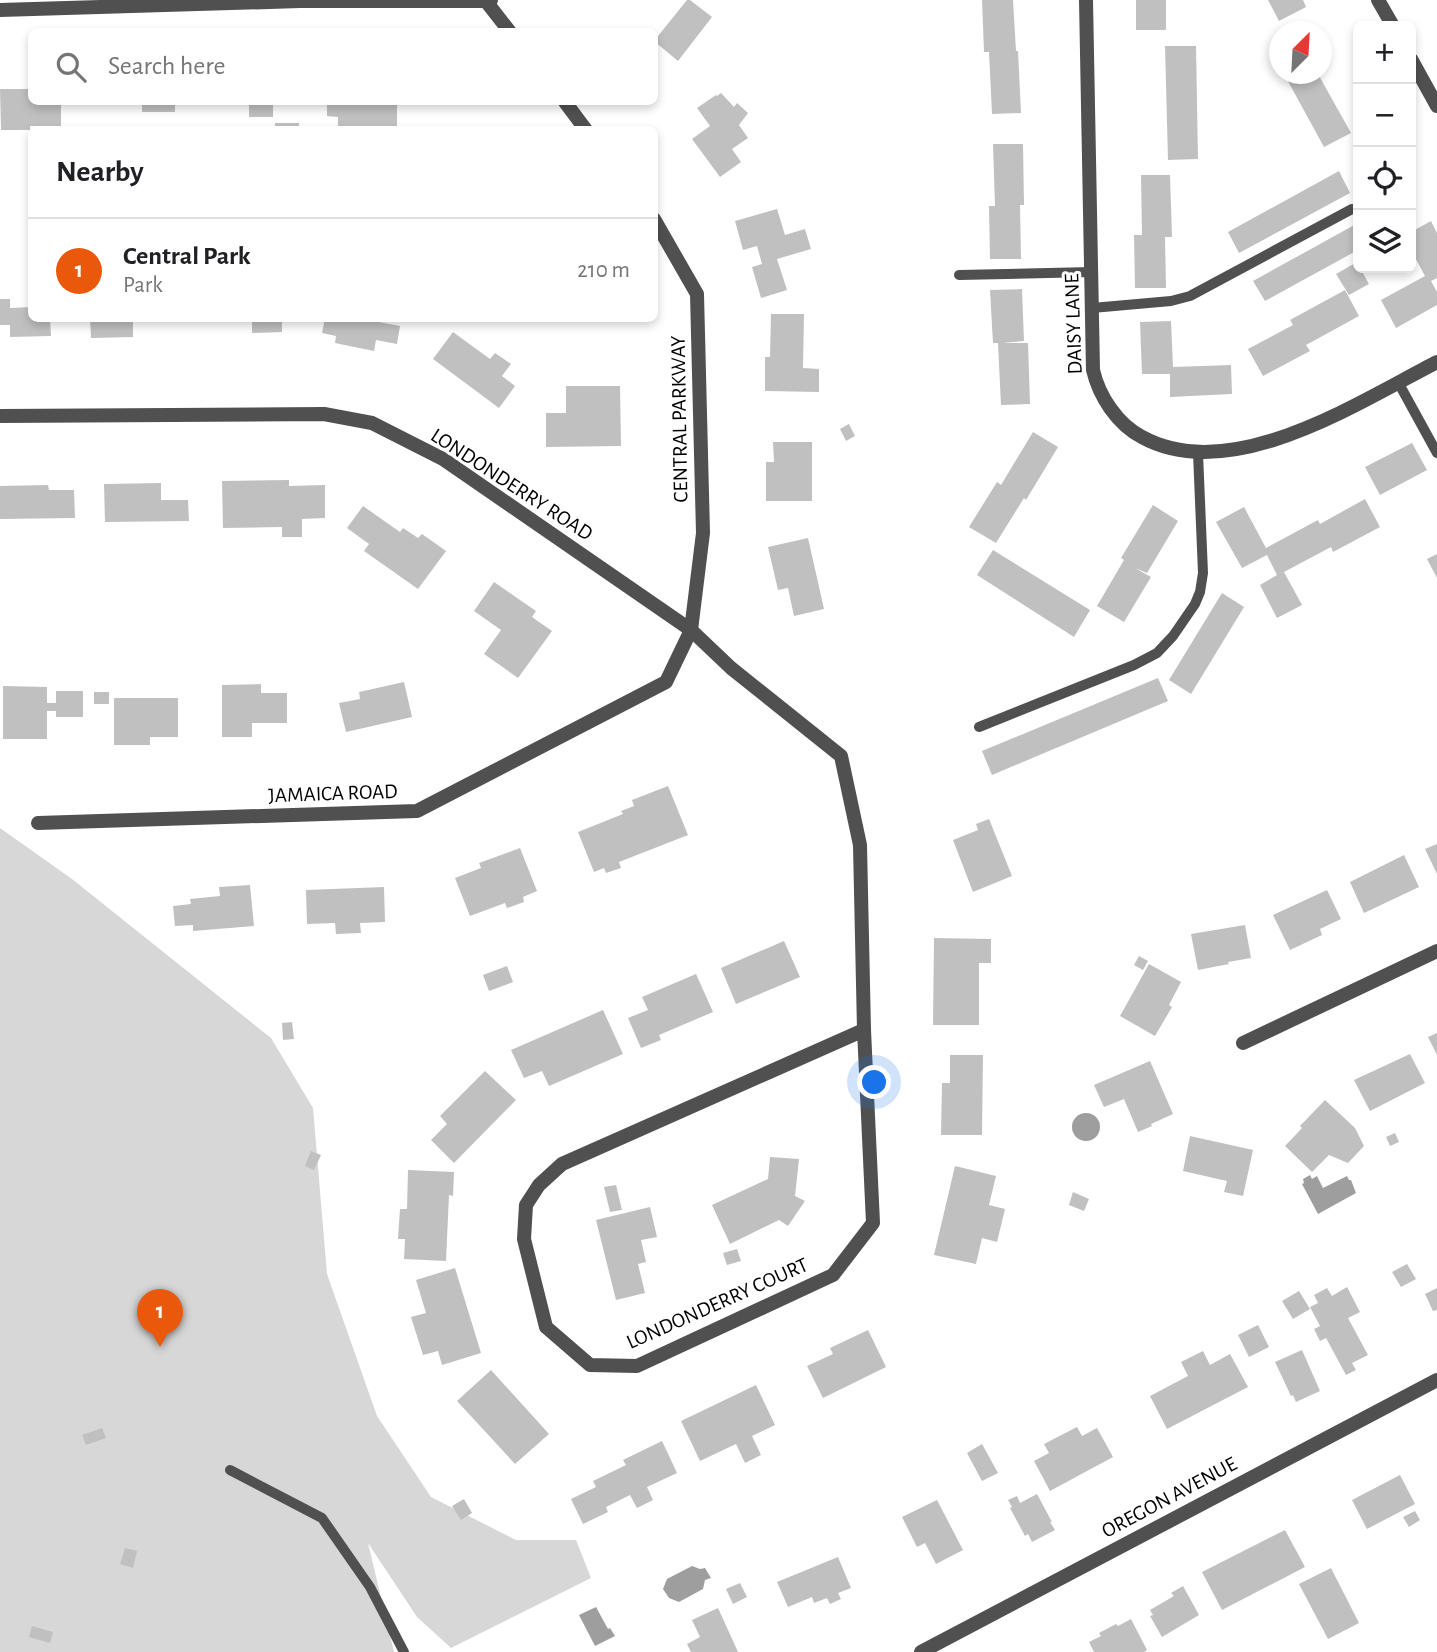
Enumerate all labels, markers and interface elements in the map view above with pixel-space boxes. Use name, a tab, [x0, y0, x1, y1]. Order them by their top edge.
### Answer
north arrow	[1269, 21, 1332, 84]
map controls	[1353, 21, 1416, 273]
button: +	[1353, 21, 1416, 84]
search box	[28, 28, 658, 105]
icon: search	[52, 48, 90, 86]
text: Search here	[108, 53, 226, 79]
button: −	[1353, 84, 1416, 147]
button: locate	[1353, 147, 1416, 210]
text: Nearby	[56, 157, 144, 187]
button: layers	[1353, 210, 1416, 273]
text: Central Park	[123, 243, 251, 269]
text: 1	[75, 259, 83, 282]
text: 210 m	[577, 259, 630, 282]
street label: DAISY LANE	[1061, 273, 1086, 375]
text: Park	[123, 274, 163, 297]
street label: CENTRAL PARKWAY	[668, 335, 691, 503]
street label: LONDONDERRY ROAD	[427, 424, 596, 544]
street label: JAMAICA ROAD	[268, 781, 398, 806]
your location	[857, 1065, 891, 1099]
street label: LONDONDERRY COURT	[623, 1254, 811, 1353]
pin: 1	[137, 1289, 183, 1347]
street label: OREGON AVENUE	[1098, 1453, 1240, 1542]

